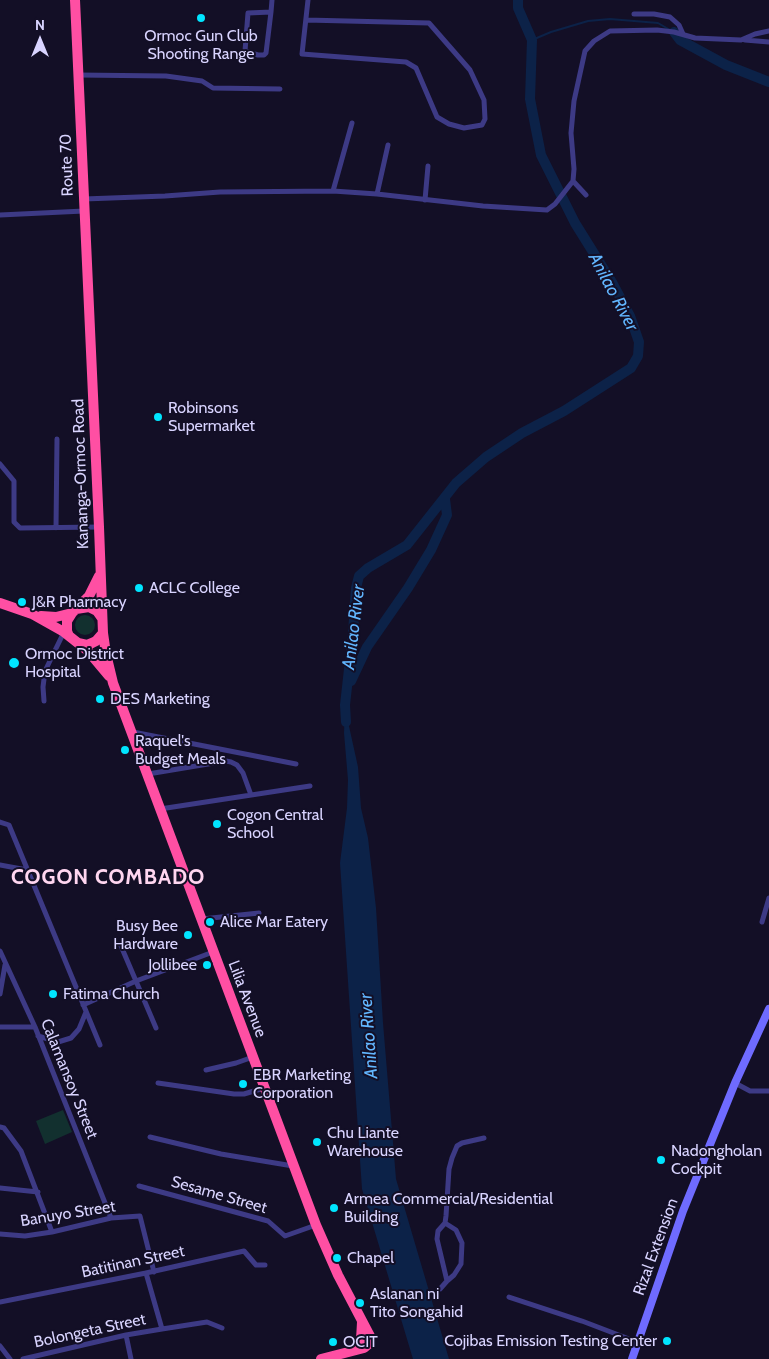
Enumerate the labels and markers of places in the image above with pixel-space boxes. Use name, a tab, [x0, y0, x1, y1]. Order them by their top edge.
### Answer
marker: Ormoc Gun Club Shooting Range	[195, 12, 207, 24]
place label: Ormoc Gun Club Shooting Range	[144, 26, 258, 64]
place label: Robinsons Supermarket	[168, 398, 255, 436]
marker: Robinsons Supermarket	[152, 411, 164, 423]
place label: ACLC College	[149, 578, 240, 598]
marker: ACLC College	[133, 582, 145, 594]
place label: J&R Pharmacy	[32, 592, 127, 612]
marker: J&R Pharmacy	[16, 596, 28, 608]
place label: Ormoc District Hospital	[25, 644, 124, 682]
marker: Ormoc District Hospital	[7, 656, 21, 670]
place label: DES Marketing	[110, 689, 210, 709]
marker: DES Marketing	[94, 693, 106, 705]
place label: Raquel's Budget Meals	[135, 731, 226, 769]
marker: Raquel's Budget Meals	[119, 744, 131, 756]
place label: Cogon Central School	[227, 805, 323, 843]
marker: Cogon Central School	[211, 818, 223, 830]
place label: Alice Mar Eatery	[220, 912, 328, 932]
place label: Busy Bee Hardware	[113, 916, 178, 954]
marker: Alice Mar Eatery	[204, 916, 216, 928]
marker: Busy Bee Hardware	[182, 929, 194, 941]
place label: Jollibee	[148, 955, 197, 975]
marker: Jollibee	[201, 959, 213, 971]
place label: Fatima Church	[63, 984, 160, 1004]
marker: Fatima Church	[47, 988, 59, 1000]
place label: EBR Marketing Corporation	[253, 1065, 351, 1103]
marker: EBR Marketing Corporation	[237, 1078, 249, 1090]
place label: Chu Liante Warehouse	[327, 1123, 403, 1161]
marker: Chu Liante Warehouse	[311, 1136, 323, 1148]
place label: Nadongholan Cockpit	[671, 1141, 762, 1179]
marker: Nadongholan Cockpit	[655, 1154, 667, 1166]
place label: Armea Commercial/Residential Building	[344, 1189, 553, 1227]
marker: Armea Commercial/Residential Building	[328, 1202, 340, 1214]
place label: Chapel	[347, 1248, 394, 1268]
marker: Chapel	[331, 1252, 343, 1264]
place label: Aslanan ni Tito Songahid	[370, 1284, 463, 1322]
marker: Aslanan ni Tito Songahid	[354, 1297, 366, 1309]
place label: Cojibas Emission Testing Center	[444, 1331, 657, 1351]
place label: OCIT	[343, 1332, 378, 1352]
marker: Cojibas Emission Testing Center	[661, 1335, 673, 1347]
marker: OCIT	[327, 1336, 339, 1348]

